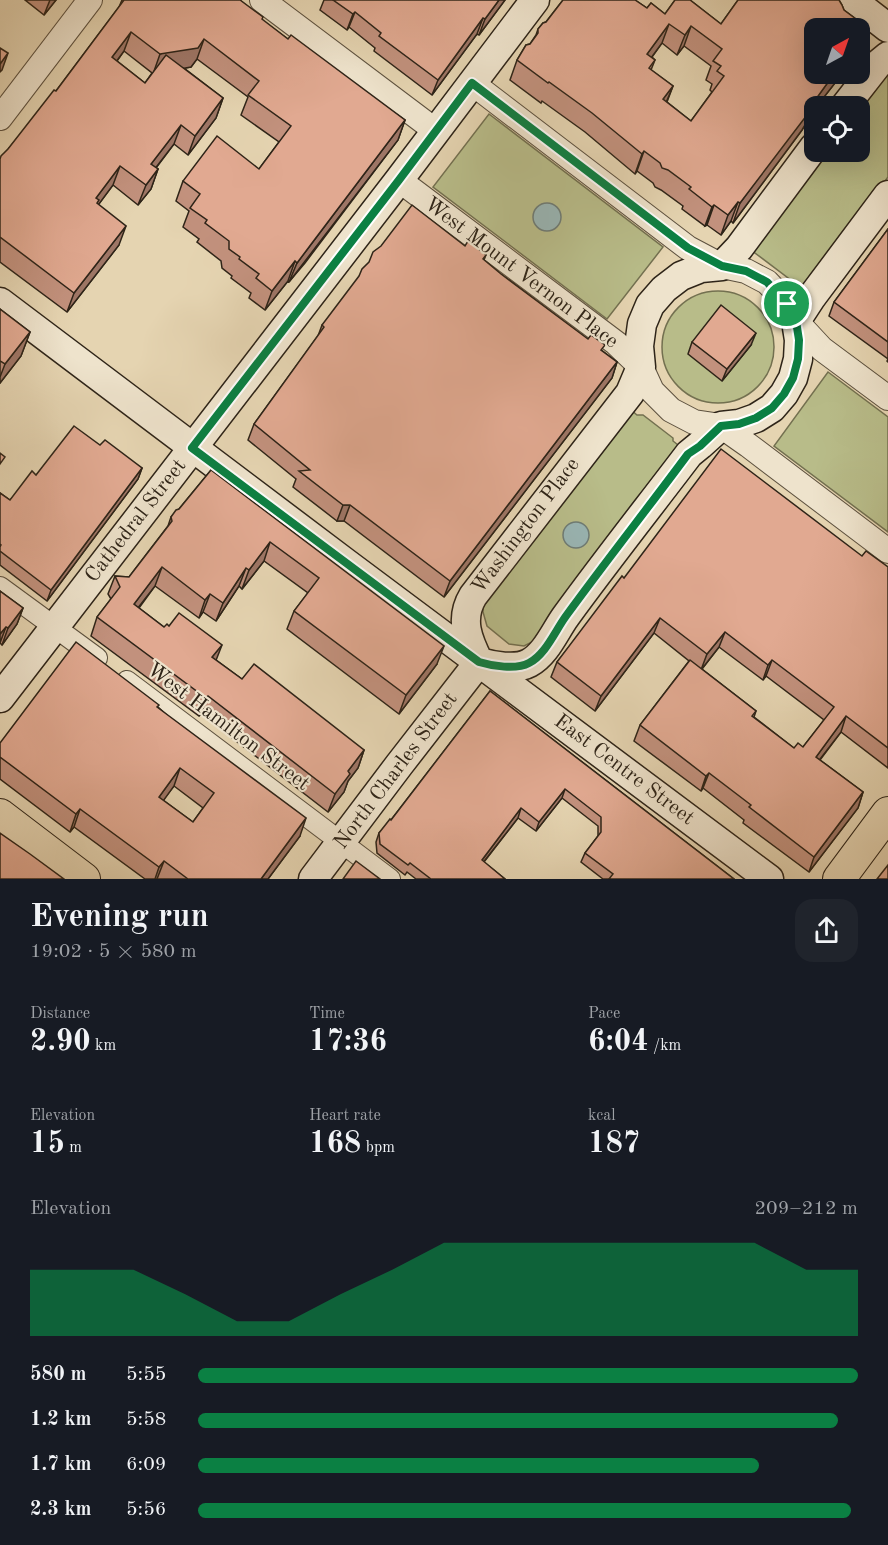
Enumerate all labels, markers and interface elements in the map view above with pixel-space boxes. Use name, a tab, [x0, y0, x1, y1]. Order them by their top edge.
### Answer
north arrow	[804, 18, 870, 84]
map controls	[804, 18, 870, 162]
button: locate	[804, 96, 870, 162]
street label: West Mount Vernon Place	[420, 193, 622, 353]
pin	[761, 278, 812, 329]
icon: arrive	[770, 287, 803, 320]
street label: Washington Place	[468, 454, 584, 598]
street label: Cathedral Street	[82, 455, 190, 587]
street label: West Hamilton Street	[143, 659, 313, 795]
street label: North Charles Street	[330, 689, 462, 853]
street label: East Centre Street	[550, 711, 698, 829]
button: share	[795, 899, 858, 962]
text: Evening run	[30, 901, 209, 934]
text: 19:02 · 5 × 580 m	[30, 942, 197, 962]
text: Distance	[30, 1006, 90, 1022]
text: Time	[309, 1006, 345, 1022]
text: Pace	[588, 1006, 620, 1022]
text: 2.90	[30, 1027, 91, 1057]
text: 17:36	[309, 1027, 387, 1057]
text: 6:04	[588, 1027, 649, 1057]
text: km	[91, 1038, 116, 1054]
text: /km	[649, 1038, 681, 1054]
text: Elevation	[30, 1108, 95, 1124]
text: Heart rate	[309, 1108, 381, 1124]
text: kcal	[588, 1108, 616, 1124]
text: 15	[30, 1129, 65, 1159]
text: 168	[309, 1129, 361, 1159]
text: 187	[588, 1129, 640, 1159]
text: m	[65, 1140, 82, 1156]
text: bpm	[361, 1140, 395, 1156]
text: Elevation	[30, 1199, 111, 1219]
text: 209–212 m	[755, 1199, 858, 1219]
text: 580 m	[30, 1365, 86, 1385]
text: 5:55	[126, 1365, 166, 1385]
text: 1.2 km	[30, 1410, 92, 1430]
text: 5:58	[126, 1410, 166, 1430]
text: 1.7 km	[30, 1455, 92, 1475]
text: 6:09	[126, 1455, 166, 1475]
text: 2.3 km	[30, 1500, 92, 1520]
text: 5:56	[126, 1500, 166, 1520]

